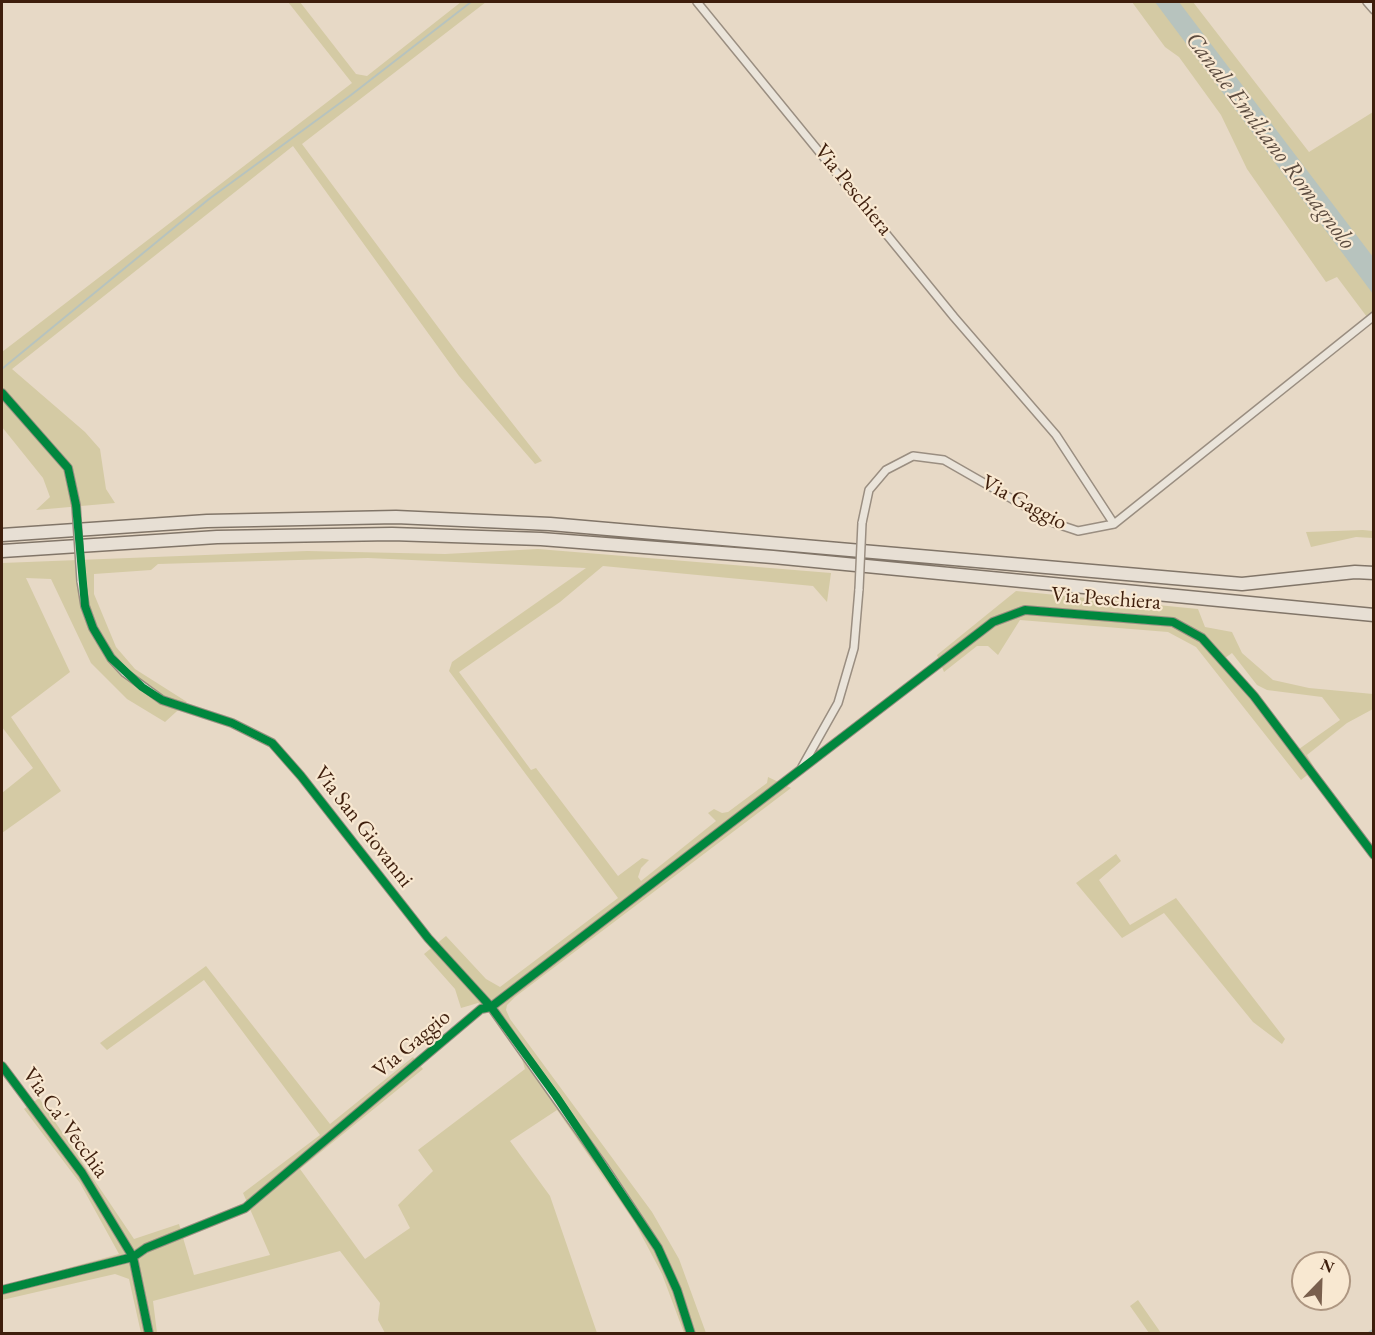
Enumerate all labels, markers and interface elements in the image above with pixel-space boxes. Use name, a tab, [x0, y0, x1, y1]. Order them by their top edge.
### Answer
water label: Canale Emiliano Romagnolo	[1179, 27, 1361, 255]
street label: Via Peschiera	[808, 139, 898, 241]
street label: Via Gaggio	[977, 469, 1071, 537]
street label: Via Peschiera	[1050, 582, 1162, 616]
street label: Via San Giovanni	[307, 761, 419, 893]
street label: Via Gaggio	[368, 1004, 456, 1084]
street label: Via Ca' Vecchia	[16, 1063, 114, 1183]
north arrow	[1291, 1251, 1351, 1311]
text: N	[1317, 1254, 1338, 1278]

